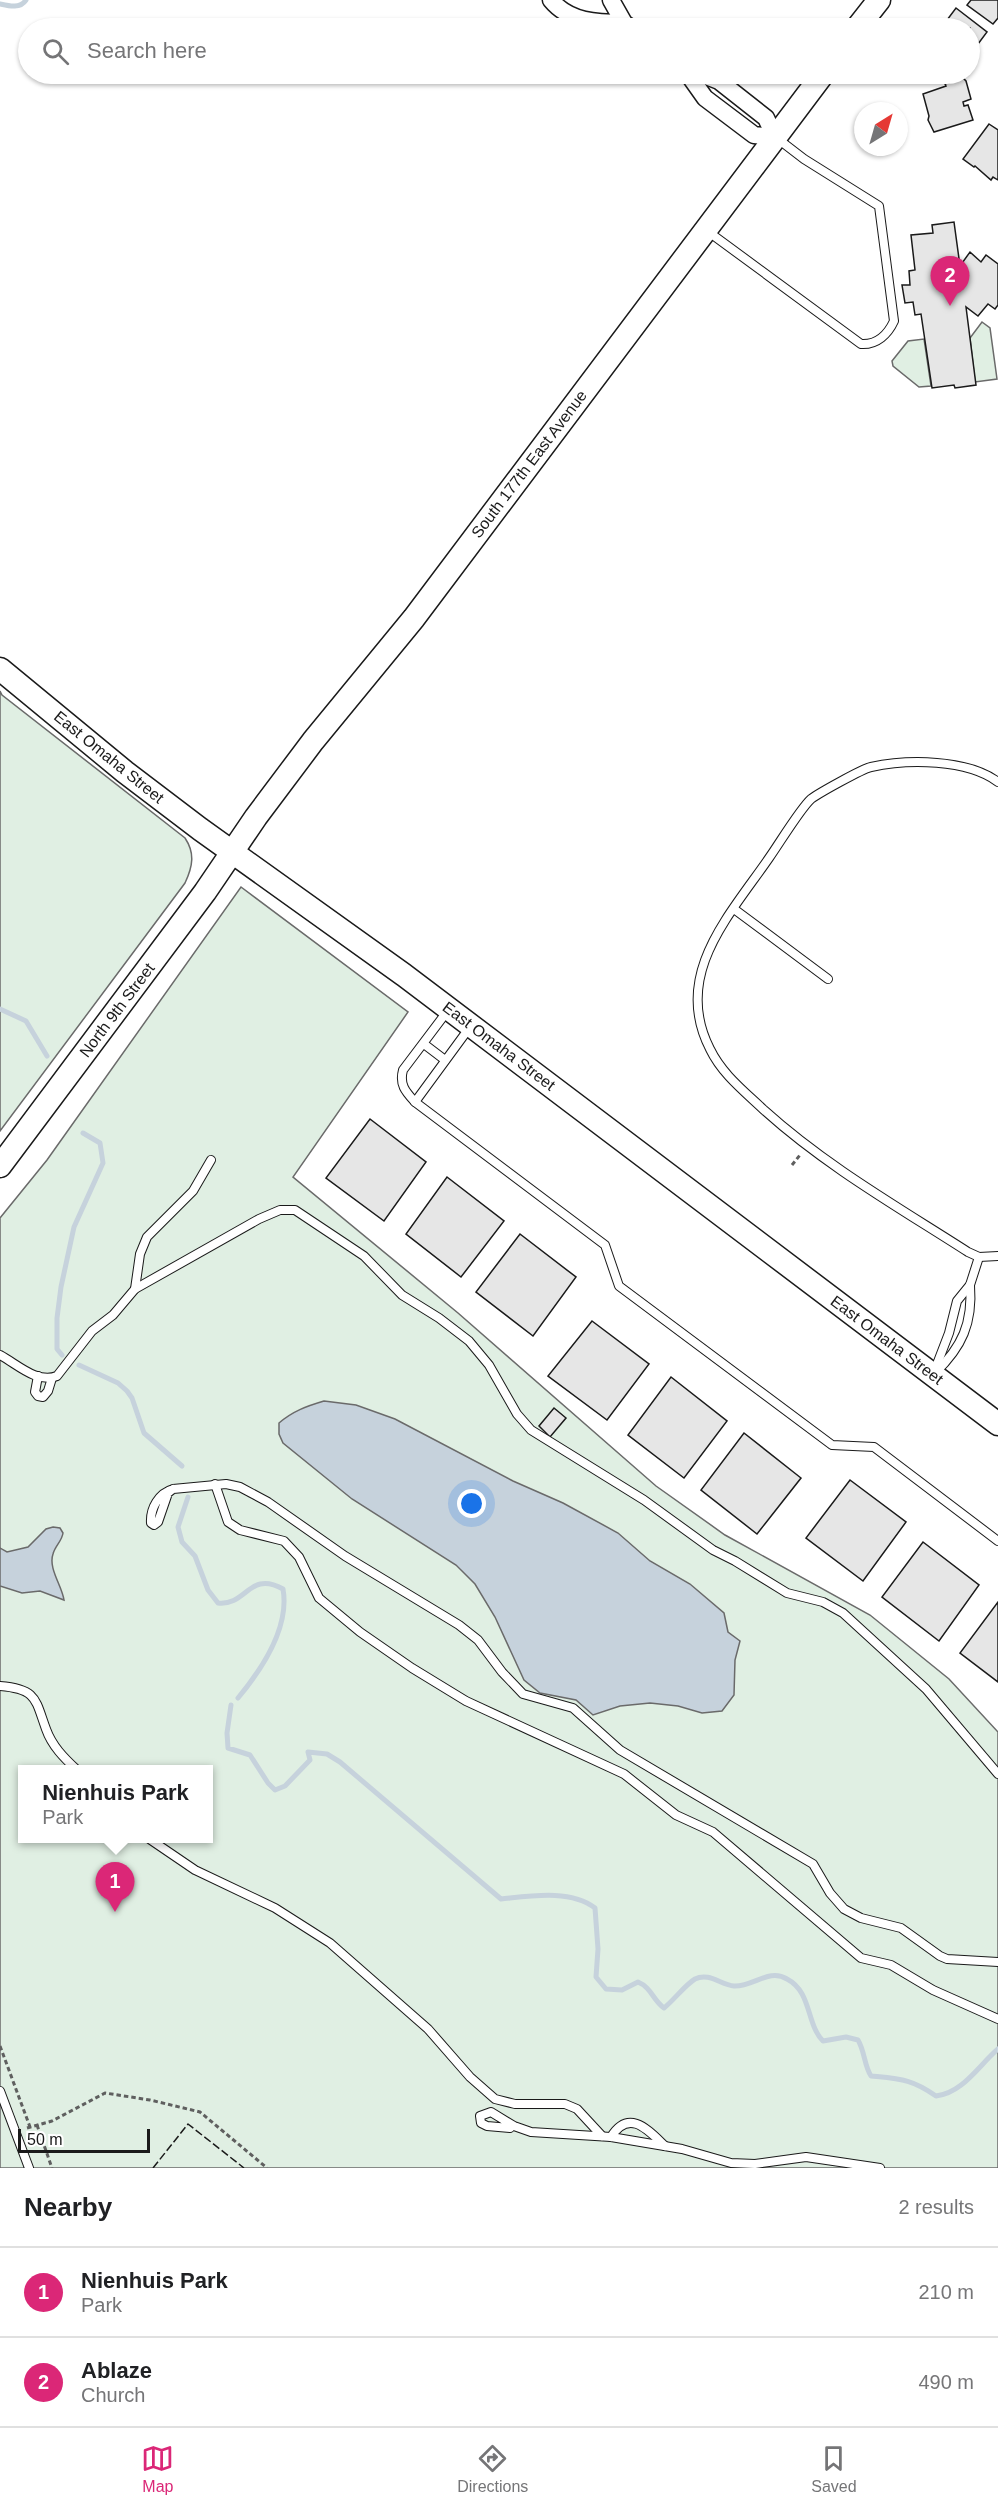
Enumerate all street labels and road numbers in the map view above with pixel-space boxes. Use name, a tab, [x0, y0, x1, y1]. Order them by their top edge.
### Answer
street label: South 177th East Avenue	[468, 387, 590, 541]
street label: East Omaha Street	[51, 708, 168, 807]
street label: North 9th Street	[76, 959, 158, 1060]
street label: East Omaha Street	[440, 998, 559, 1094]
street label: East Omaha Street	[828, 1292, 947, 1388]

